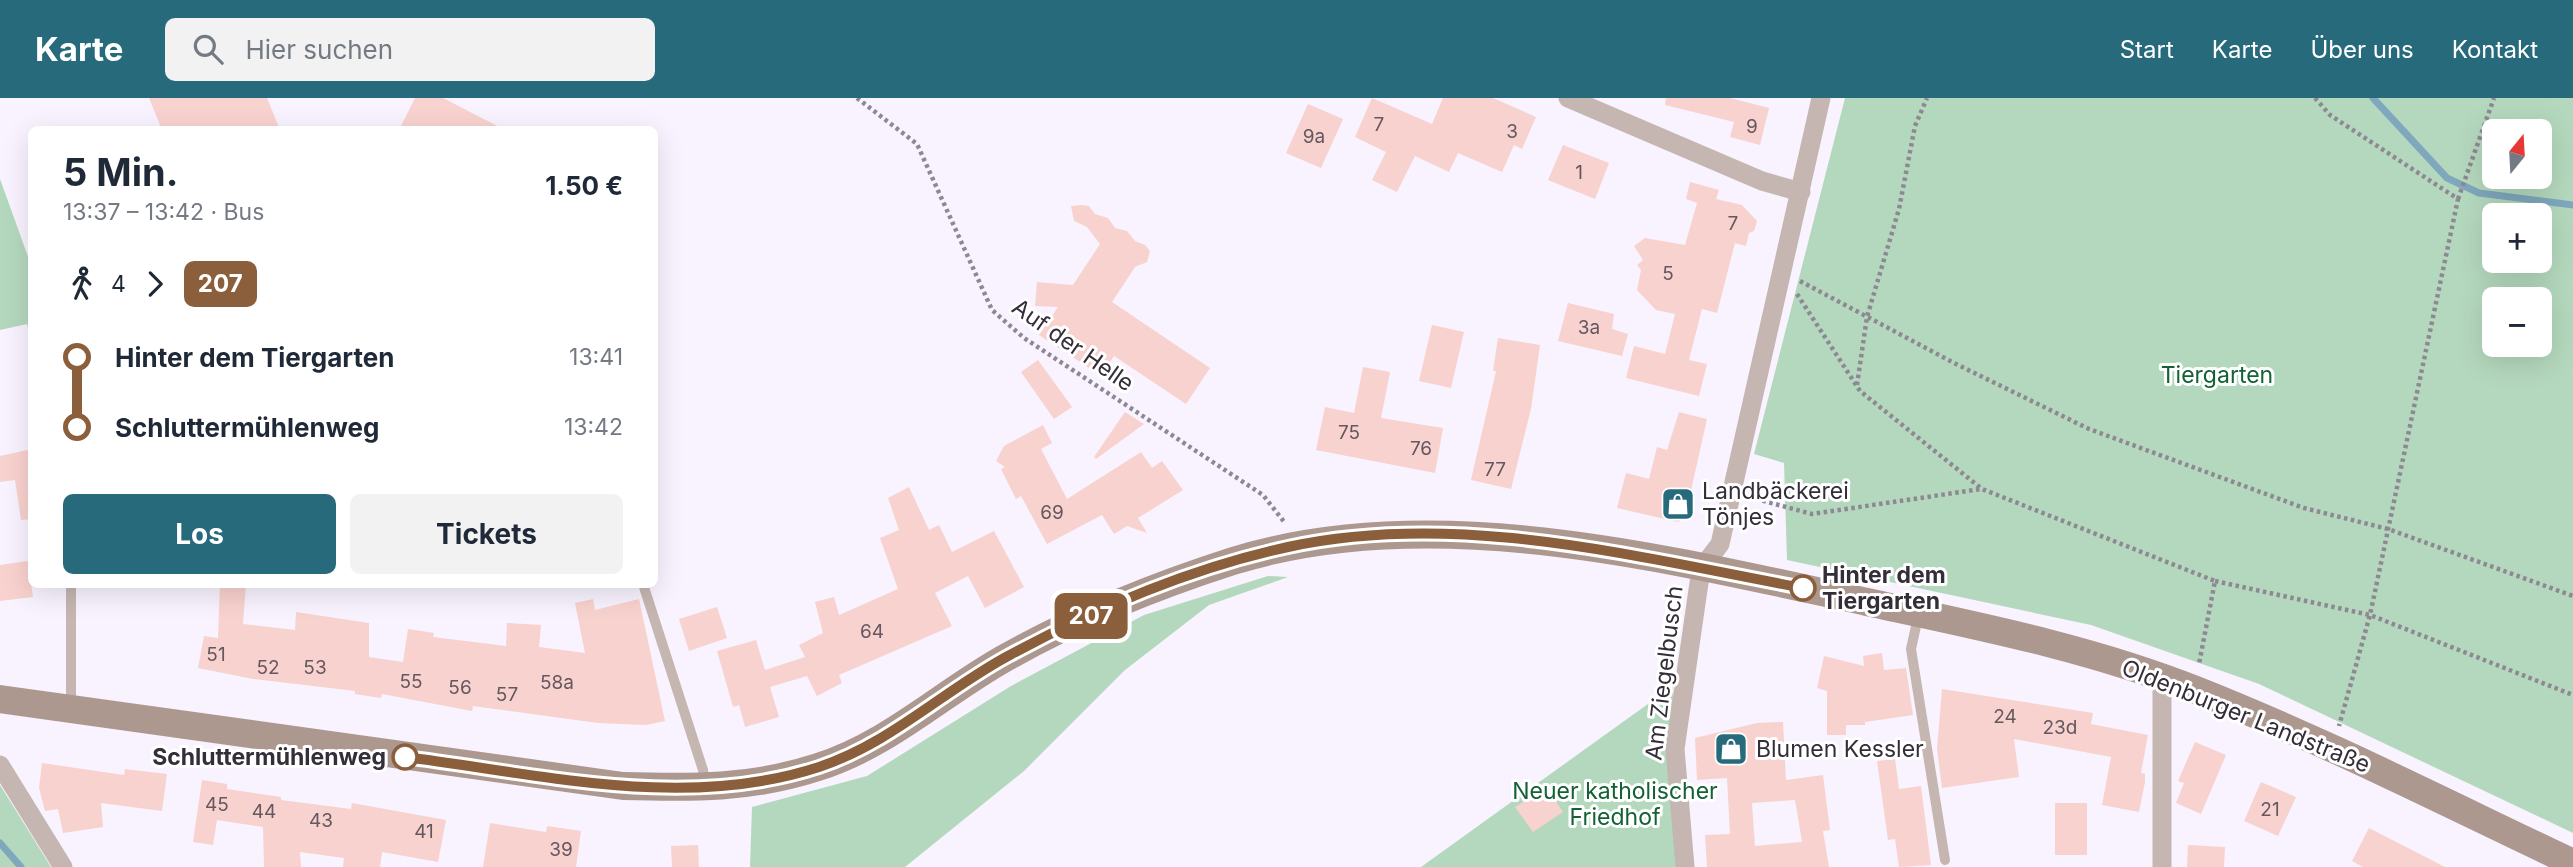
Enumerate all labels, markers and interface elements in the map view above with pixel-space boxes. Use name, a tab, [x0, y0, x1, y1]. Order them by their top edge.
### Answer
search box	[165, 18, 655, 81]
text: Karte	[35, 29, 123, 69]
icon: search	[189, 30, 227, 68]
text: Hier suchen	[245, 34, 393, 65]
text: Start	[2120, 35, 2174, 64]
text: Karte	[2212, 35, 2272, 64]
text: Über uns	[2310, 35, 2414, 64]
text: Kontakt	[2452, 35, 2538, 64]
house number: 7	[1374, 113, 1384, 136]
house number: 9	[1746, 115, 1758, 138]
north arrow	[2482, 119, 2552, 189]
map controls	[2482, 119, 2552, 357]
house number: 3	[1506, 120, 1518, 143]
house number: 9a	[1303, 125, 1325, 148]
text: 5 Min.	[63, 149, 178, 195]
house number: 1	[1575, 161, 1583, 184]
text: 1.50 €	[545, 170, 623, 201]
text: 13:37 – 13:42 · Bus	[63, 198, 264, 226]
button: +	[2482, 203, 2552, 273]
house number: 7	[1728, 212, 1738, 235]
house number: 5	[1662, 262, 1674, 285]
icon: walk	[63, 265, 101, 303]
icon: forward	[136, 265, 174, 303]
text: 207	[198, 269, 243, 298]
text: 4	[111, 270, 126, 298]
button: −	[2482, 287, 2552, 357]
street label: Auf der Helle	[1007, 293, 1139, 397]
house number: 3a	[1578, 316, 1600, 339]
text: Hinter dem Tiergarten	[115, 342, 394, 373]
text: 13:41	[569, 343, 623, 371]
park label: Tiergarten	[2161, 361, 2273, 389]
text: Schluttermühlenweg	[115, 412, 379, 443]
text: 13:42	[564, 413, 623, 441]
house number: 75	[1338, 421, 1360, 444]
house number: 76	[1410, 437, 1432, 460]
house number: 77	[1484, 458, 1506, 481]
place label: Landbäckerei Tönjes	[1702, 477, 1849, 531]
shop icon: Landbäckerei Tönjes	[1659, 485, 1697, 523]
button: Los	[63, 494, 336, 574]
button: Tickets	[350, 494, 623, 574]
house number: 69	[1040, 501, 1064, 524]
place label: Hinter dem Tiergarten	[1822, 561, 1946, 615]
marker: Hinter dem Tiergarten	[1790, 575, 1816, 601]
street label: Am Ziegelbusch	[1639, 584, 1689, 762]
line badge: 207	[1051, 593, 1131, 639]
text: 207	[1069, 601, 1113, 630]
house number: 64	[860, 620, 884, 643]
house number: 51	[206, 643, 226, 666]
street label: Oldenburger Landstraße	[2118, 653, 2374, 779]
house number: 52	[256, 656, 280, 679]
house number: 53	[303, 656, 327, 679]
house number: 55	[399, 670, 423, 693]
house number: 58a	[540, 671, 574, 694]
house number: 56	[448, 676, 472, 699]
house number: 57	[496, 683, 518, 706]
house number: 24	[1993, 705, 2017, 728]
house number: 23d	[2043, 716, 2077, 739]
shop icon: Blumen Kessler	[1712, 730, 1750, 768]
place label: Blumen Kessler	[1756, 735, 1924, 763]
place label: Schluttermühlenweg	[152, 743, 386, 771]
marker: Schluttermühlenweg	[392, 744, 418, 770]
park label: Neuer katholischer Friedhof	[1512, 777, 1718, 831]
house number: 45	[205, 793, 229, 816]
house number: 21	[2260, 798, 2280, 821]
house number: 44	[252, 800, 276, 823]
house number: 43	[309, 809, 333, 832]
house number: 41	[414, 820, 434, 843]
house number: 39	[549, 838, 573, 861]

